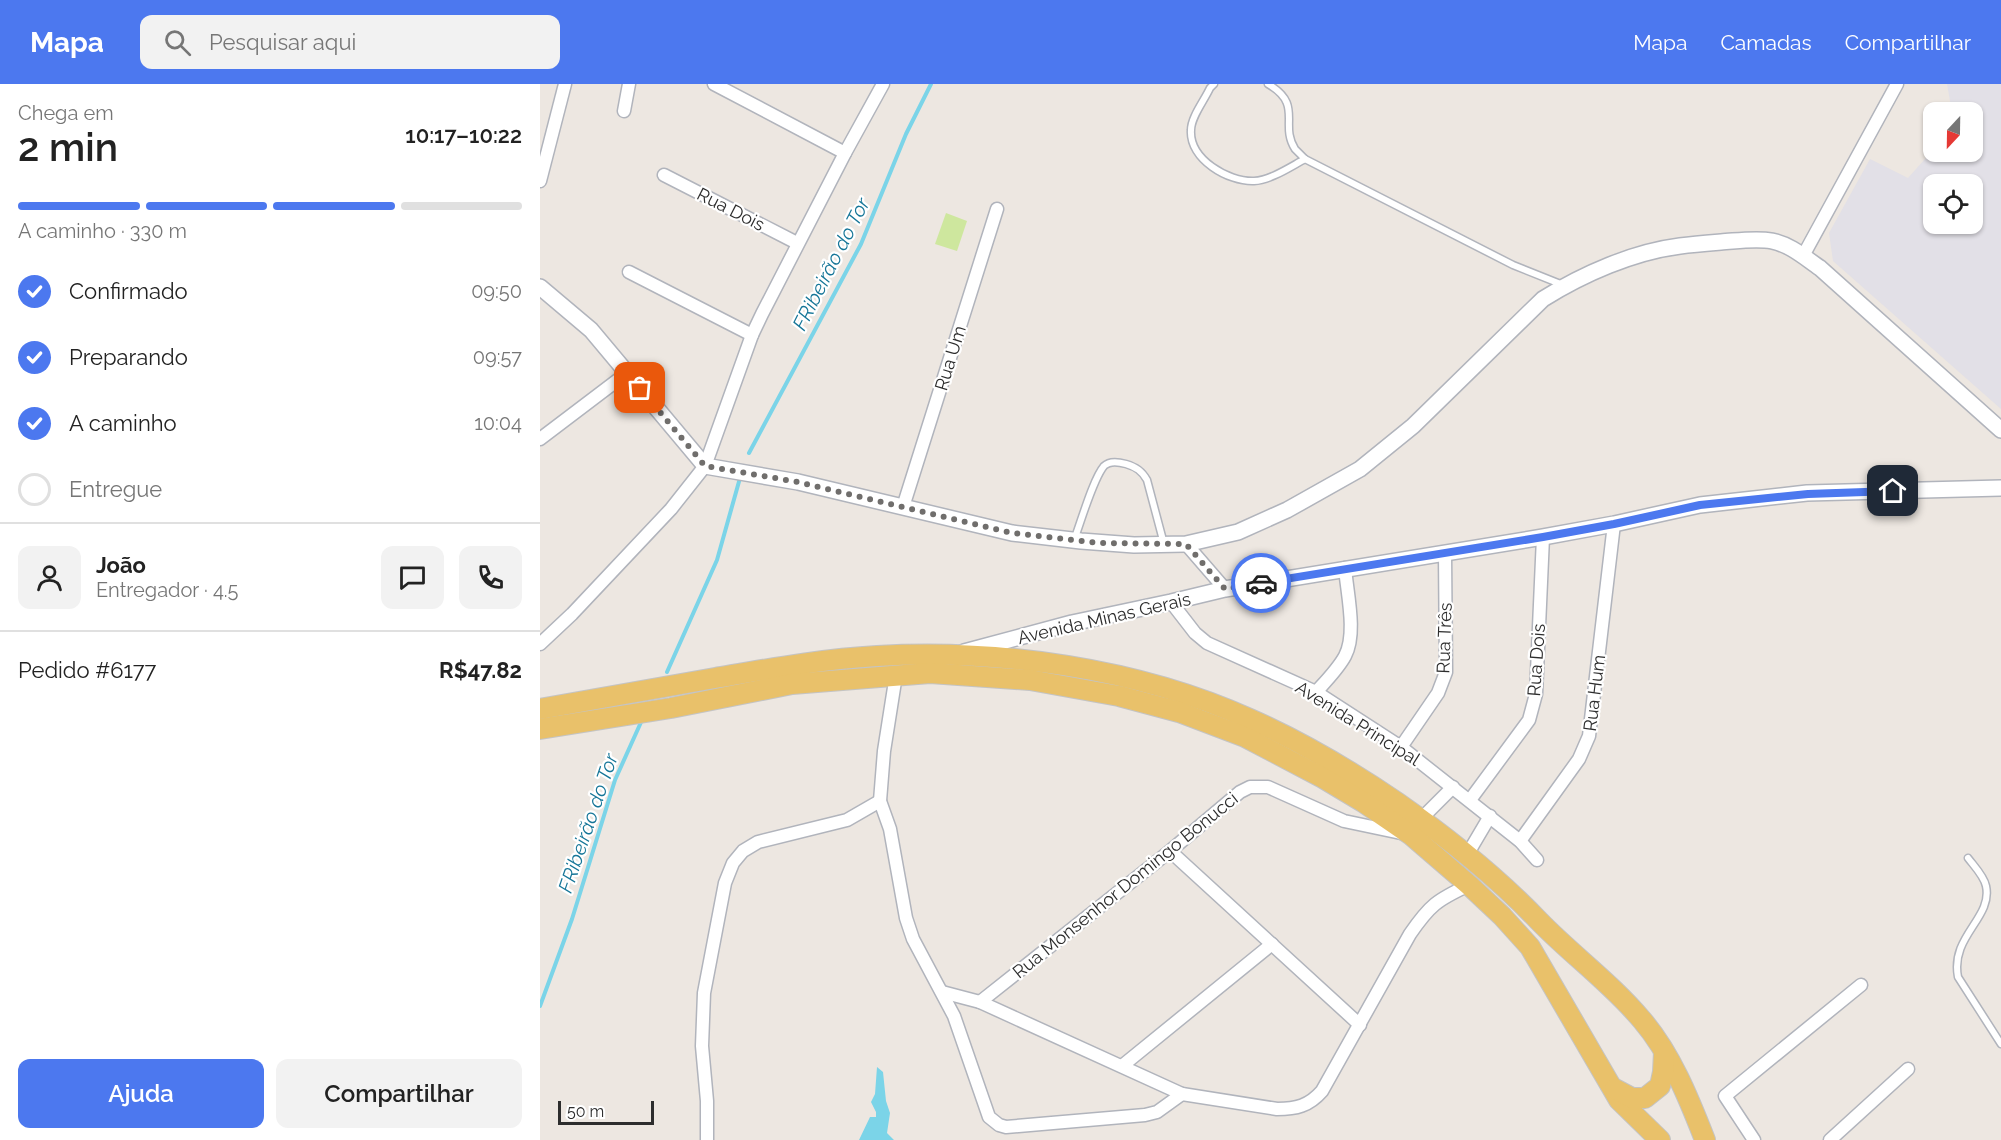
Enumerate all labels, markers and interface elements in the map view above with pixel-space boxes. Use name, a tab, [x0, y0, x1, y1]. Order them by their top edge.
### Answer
search box	[140, 15, 560, 69]
text: Mapa	[30, 26, 104, 59]
icon: search	[161, 26, 194, 59]
text: Pesquisar aqui	[209, 29, 356, 55]
text: Mapa	[1633, 30, 1687, 55]
text: Camadas	[1720, 30, 1812, 55]
text: Compartilhar	[1845, 30, 1971, 55]
text: Chega em	[18, 101, 114, 125]
north arrow	[1923, 102, 1983, 162]
map controls	[1923, 102, 1983, 234]
text: 10:17–10:22	[405, 122, 522, 148]
text: 2 min	[18, 124, 118, 170]
button: locate	[1923, 174, 1983, 234]
street label: Rua Dois	[694, 183, 769, 235]
water label: FRibeirão do Tor	[787, 193, 875, 334]
text: A caminho · 330 m	[18, 219, 187, 243]
icon: check	[18, 275, 51, 308]
text: Confirmado	[69, 278, 188, 304]
text: 09:50	[471, 279, 522, 303]
street label: Rua Um	[930, 323, 970, 393]
icon: check	[18, 341, 51, 374]
text: Preparando	[69, 344, 188, 370]
text: 09:57	[473, 345, 522, 369]
pin	[614, 362, 665, 413]
icon: bag	[623, 371, 656, 404]
icon: check	[18, 407, 51, 440]
text: A caminho	[69, 410, 177, 436]
text: 10:04	[474, 411, 522, 435]
pin	[1867, 465, 1918, 516]
icon: home	[1876, 474, 1909, 507]
text: Entregue	[69, 476, 162, 502]
button: person	[18, 546, 81, 609]
button: chat	[381, 546, 444, 609]
button: phone	[459, 546, 522, 609]
text: João	[96, 552, 146, 578]
courier	[1231, 553, 1291, 613]
icon: car	[1245, 567, 1278, 600]
text: Entregador · 4.5	[96, 578, 239, 602]
street label: Avenida Minas Gerais	[1015, 588, 1193, 648]
street label: Rua Três	[1432, 602, 1456, 674]
street label: Rua Dois	[1523, 623, 1549, 697]
street label: Rua Hum	[1579, 653, 1609, 733]
text: Pedido #6177	[18, 657, 156, 683]
text: R$47.82	[439, 657, 522, 683]
street label: Avenida Principal	[1292, 676, 1424, 770]
water label: FRibeirão do Tor	[553, 749, 623, 896]
street label: Rua Monsenhor Domingo Bonucci	[1008, 788, 1242, 982]
button: Ajuda	[18, 1059, 264, 1128]
button: Compartilhar	[276, 1059, 522, 1128]
scale bar	[558, 1098, 654, 1126]
text: 50 m	[567, 1102, 604, 1121]

